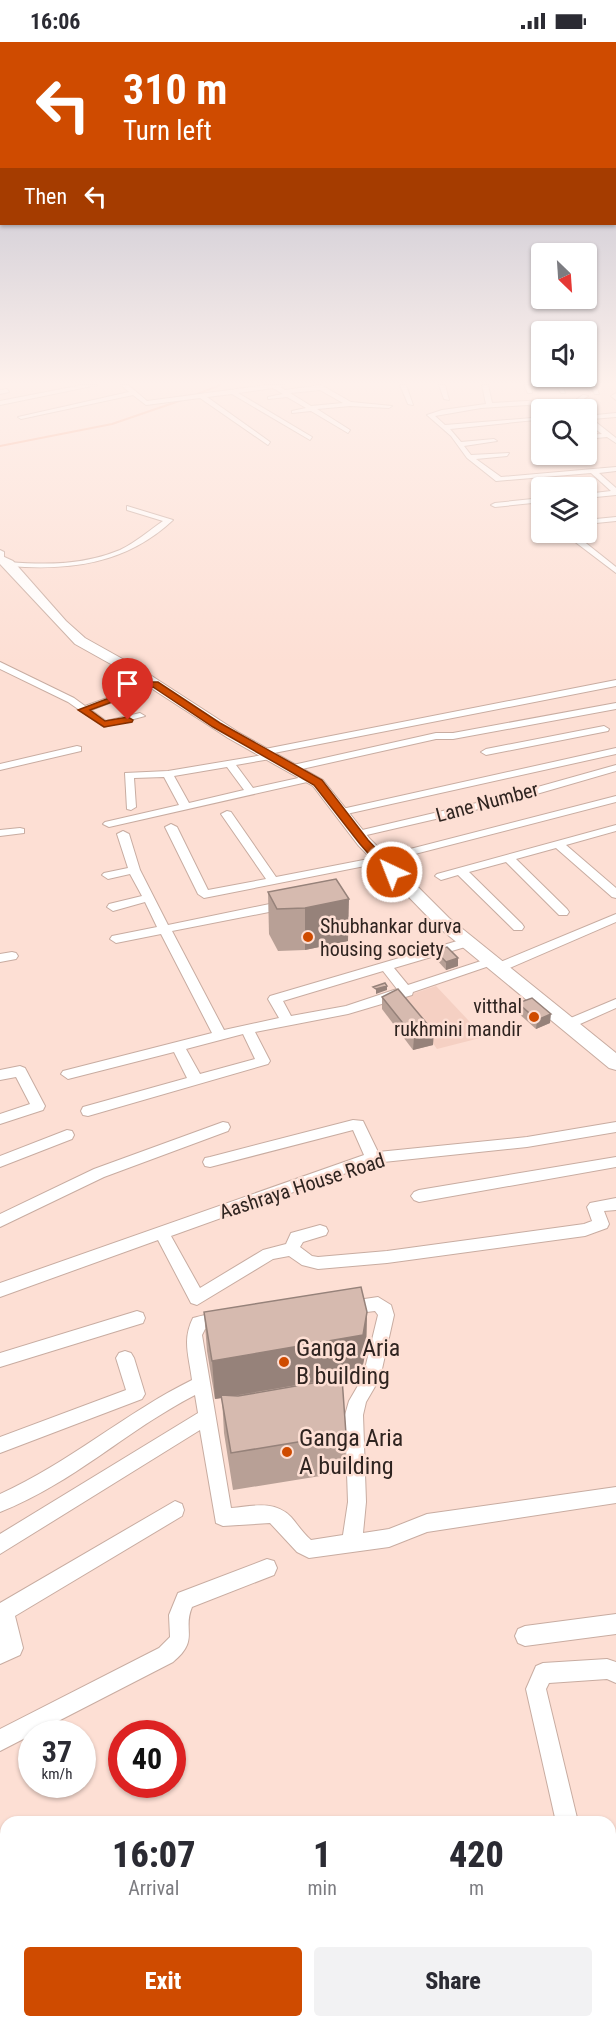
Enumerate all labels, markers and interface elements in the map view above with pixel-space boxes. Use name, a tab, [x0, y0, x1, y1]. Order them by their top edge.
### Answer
text: 16:06	[30, 9, 81, 34]
text: 310 m	[123, 65, 228, 114]
icon: left	[24, 66, 102, 144]
text: Turn left	[123, 115, 212, 147]
icon: left	[79, 180, 112, 213]
text: Then	[24, 184, 67, 209]
north arrow	[531, 243, 597, 309]
map controls	[531, 243, 597, 543]
button: sound	[531, 321, 597, 387]
button: search	[531, 399, 597, 465]
button: layers	[531, 477, 597, 543]
pin	[102, 658, 153, 720]
icon: arrive	[111, 667, 144, 700]
street label: Lane Number	[433, 777, 541, 827]
position arrow	[360, 840, 424, 904]
place label: Shubhankar durva housing society	[320, 914, 462, 961]
marker: Shubhankar durva housing society	[301, 930, 315, 944]
place label: vitthal rukhmini mandir	[394, 994, 522, 1041]
marker: vitthal rukhmini mandir	[527, 1010, 541, 1024]
street label: Aashraya House Road	[216, 1148, 388, 1224]
place label: Ganga Aria B building	[296, 1334, 400, 1390]
marker: Ganga Aria B building	[277, 1355, 291, 1369]
place label: Ganga Aria A building	[299, 1424, 403, 1480]
marker: Ganga Aria A building	[280, 1445, 294, 1459]
speed limit sign: 40	[108, 1720, 186, 1798]
text: 37	[42, 1734, 72, 1769]
text: km/h	[42, 1765, 72, 1783]
text: 16:07	[112, 1834, 195, 1876]
text: 1	[313, 1834, 331, 1876]
text: 420	[449, 1834, 504, 1876]
text: Arrival	[128, 1876, 179, 1900]
text: min	[308, 1876, 337, 1900]
text: m	[469, 1876, 484, 1900]
button: Exit	[24, 1947, 302, 2016]
button: Share	[314, 1947, 592, 2016]

